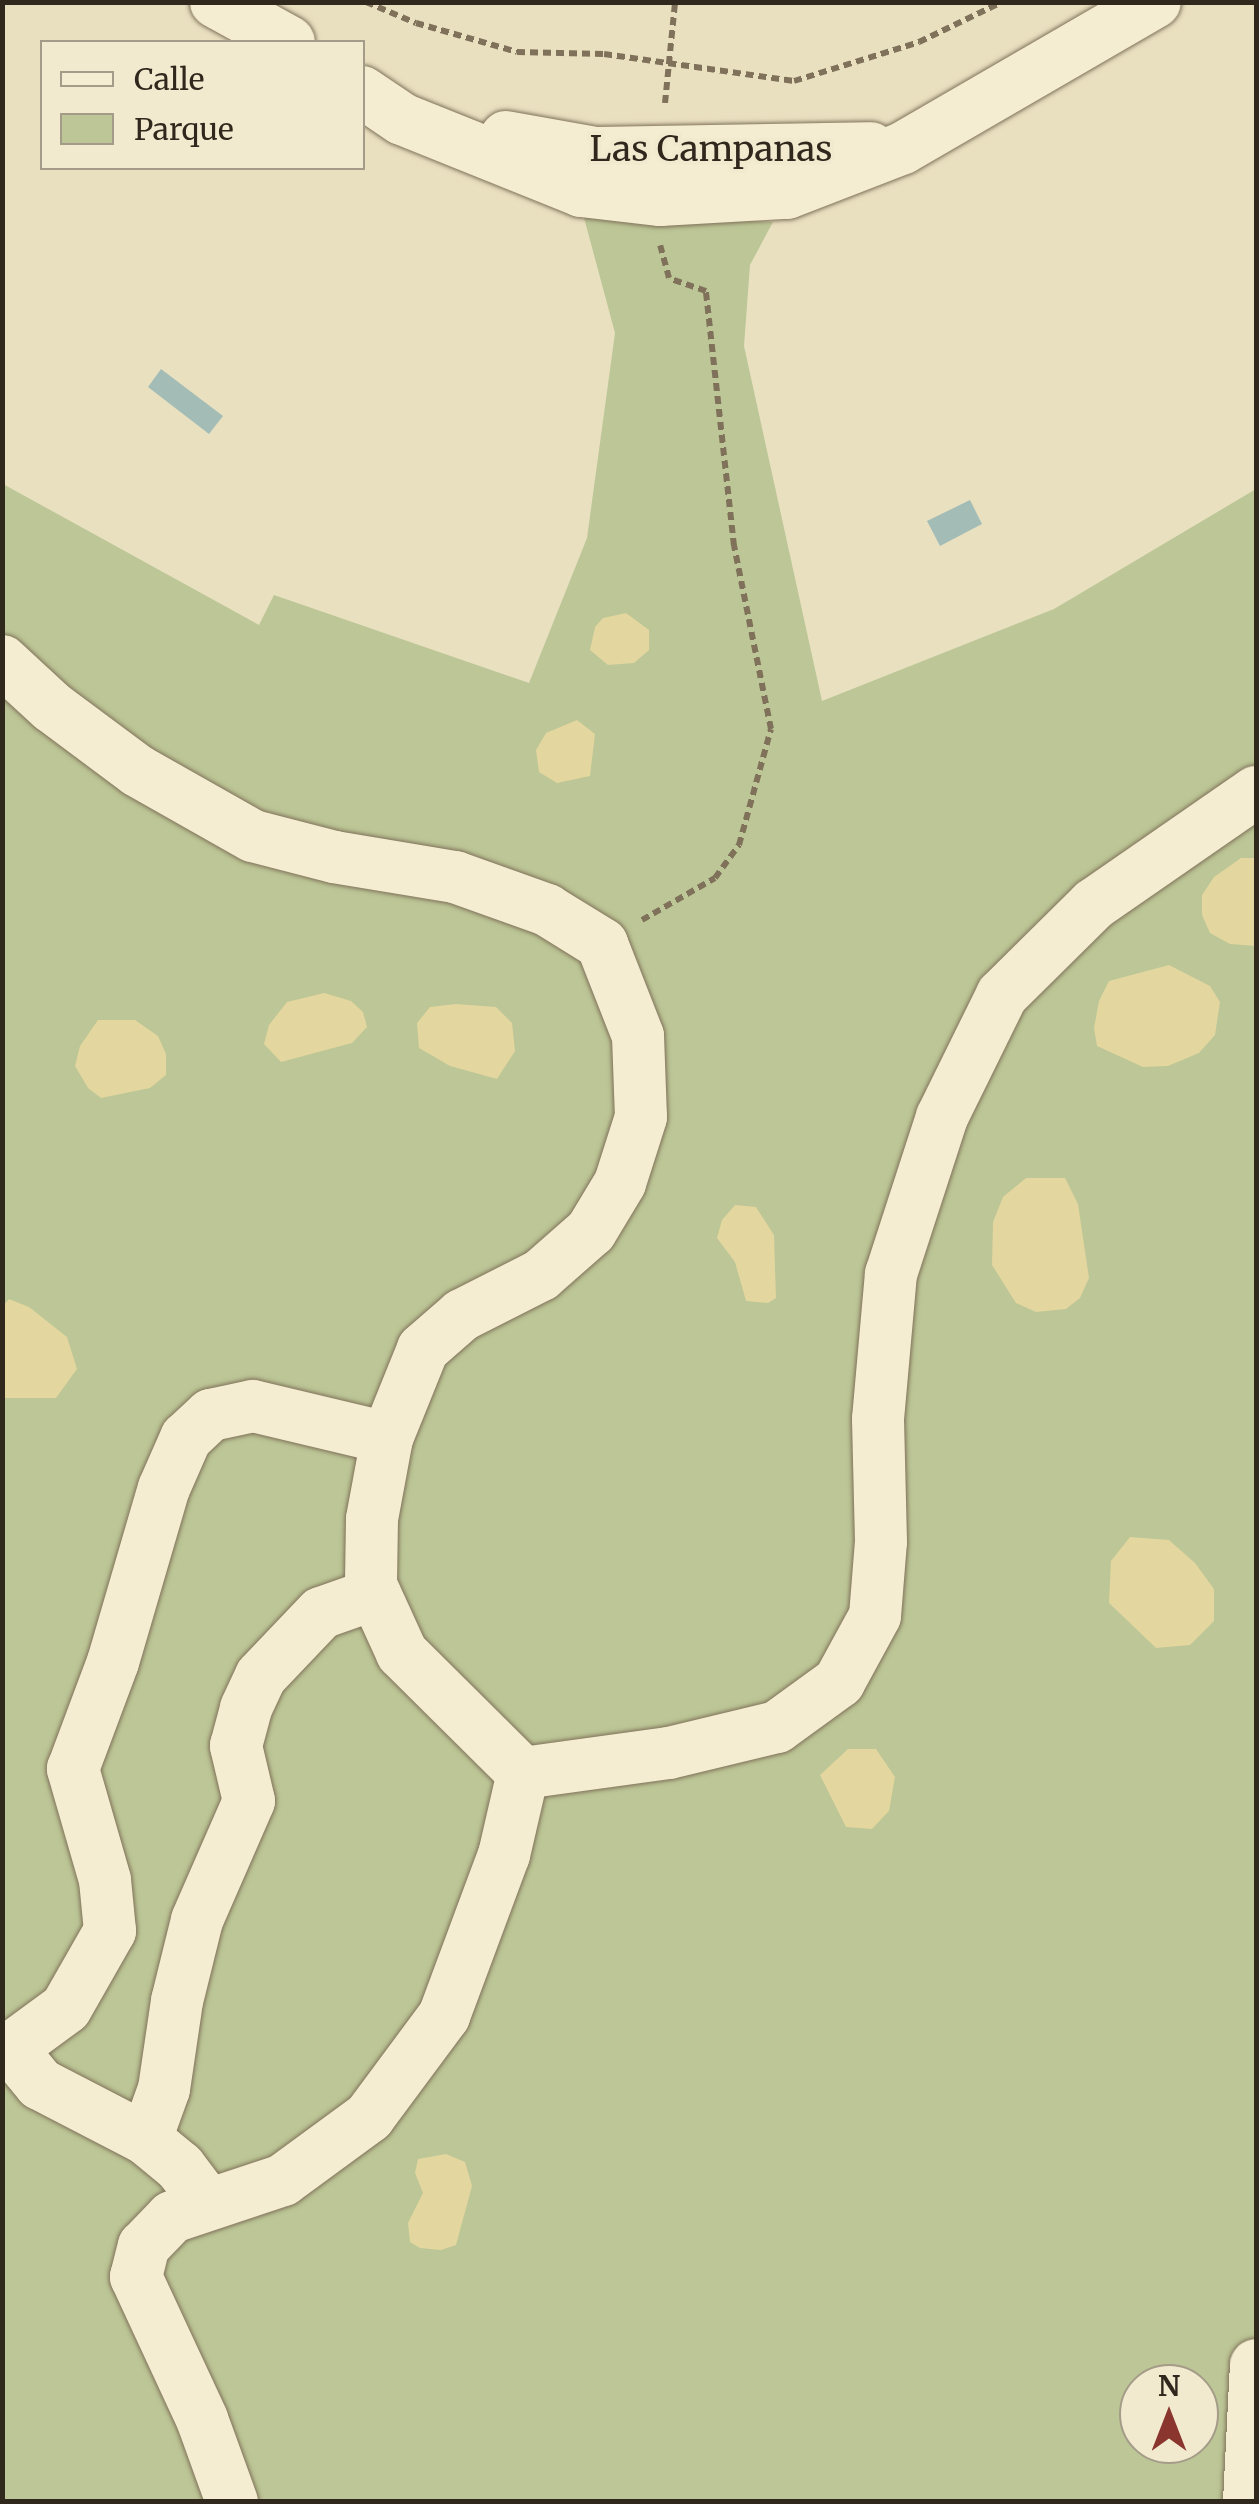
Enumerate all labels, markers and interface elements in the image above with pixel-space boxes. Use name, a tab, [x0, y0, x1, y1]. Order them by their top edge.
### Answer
legend	[40, 40, 365, 170]
text: Calle	[134, 60, 204, 98]
text: Parque	[134, 110, 234, 148]
street label: Las Campanas	[589, 128, 833, 170]
north arrow	[1119, 2364, 1219, 2464]
text: N	[1158, 2368, 1180, 2404]

